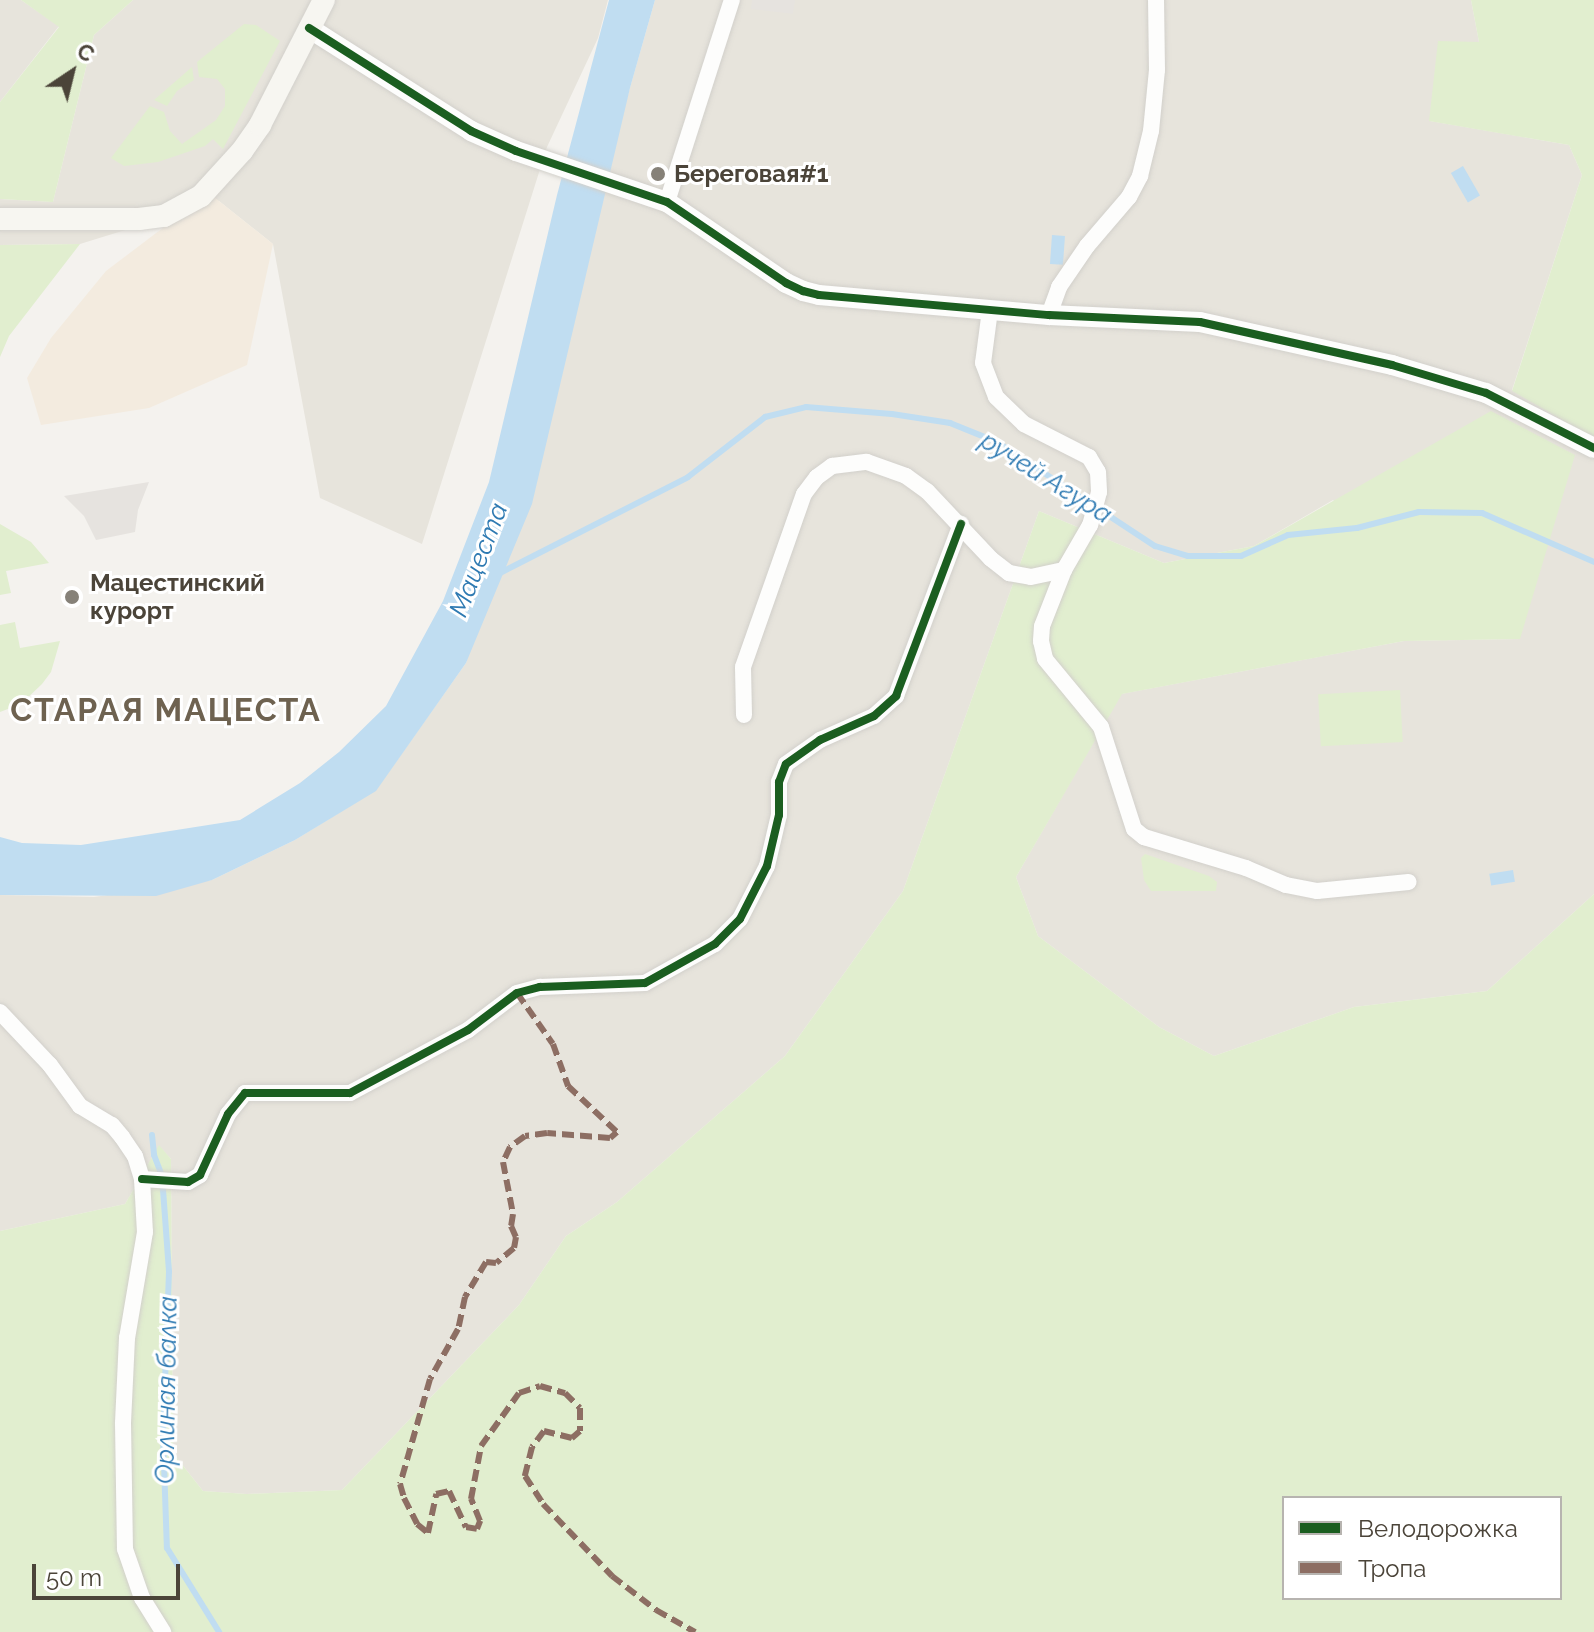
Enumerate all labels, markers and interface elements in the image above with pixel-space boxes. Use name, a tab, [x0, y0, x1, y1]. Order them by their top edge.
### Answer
north arrow	[32, 32, 112, 112]
text: С	[72, 37, 99, 67]
place label: Береговая#1	[674, 160, 829, 188]
marker: Береговая#1	[649, 165, 667, 183]
water label: ручей Агура	[974, 425, 1118, 531]
water label: Мацеста	[443, 499, 515, 621]
place label: Мацестинский курорт	[90, 569, 265, 625]
marker: Мацестинский курорт	[61, 586, 83, 608]
district label: СТАРАЯ МАЦЕСТА	[10, 691, 322, 729]
water label: Орлиная балка	[150, 1296, 184, 1484]
legend	[1282, 1496, 1562, 1600]
text: Велодорожка	[1358, 1514, 1518, 1543]
scale bar	[36, 1548, 184, 1598]
text: Тропа	[1358, 1554, 1426, 1583]
text: 50 m	[46, 1563, 102, 1592]

